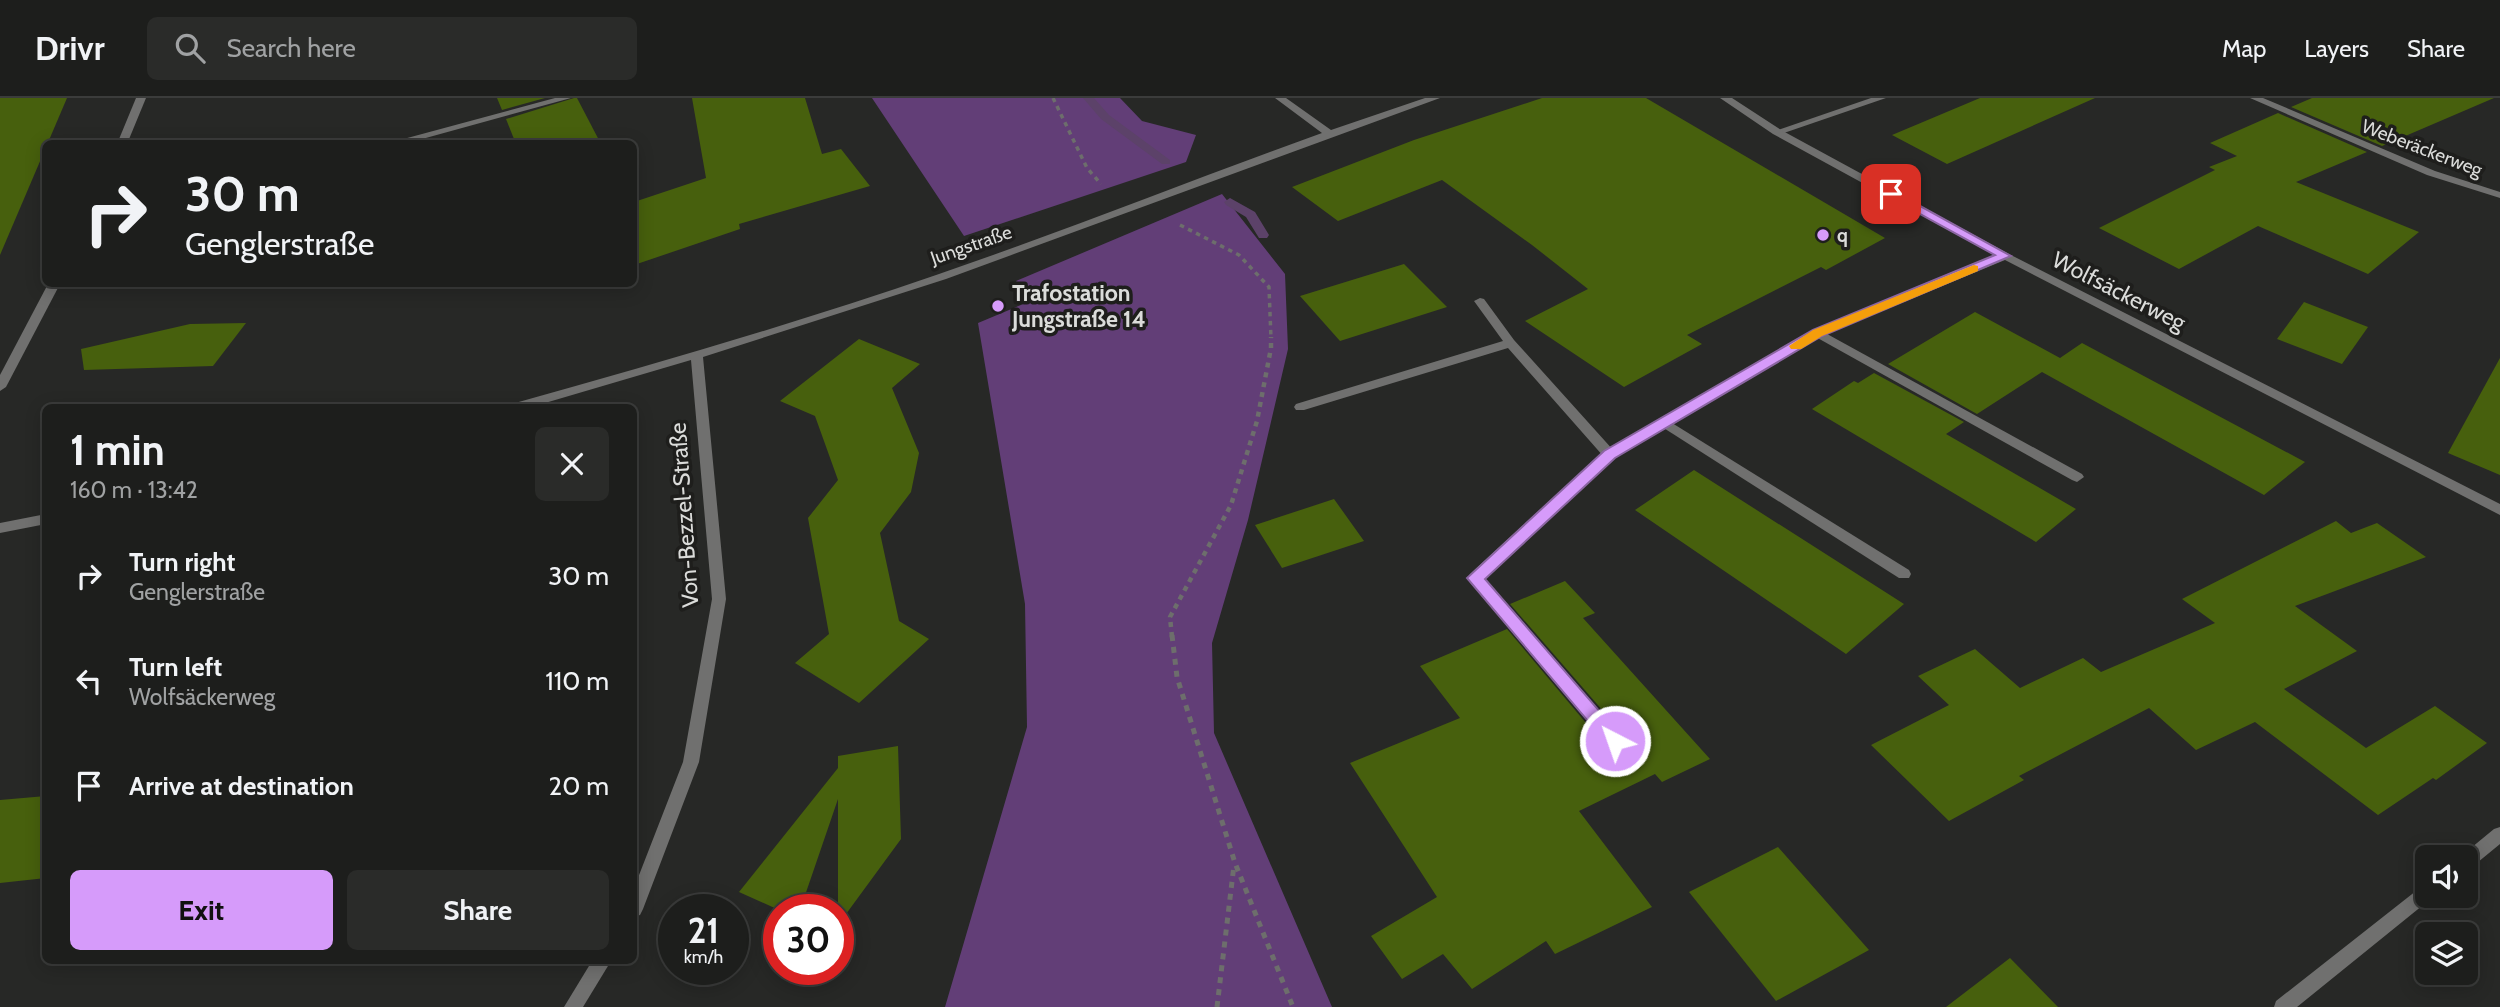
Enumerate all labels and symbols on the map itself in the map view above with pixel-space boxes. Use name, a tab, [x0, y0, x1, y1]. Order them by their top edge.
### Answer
street label: Weberäckerweg	[2358, 114, 2486, 182]
pin	[1861, 164, 1921, 224]
street label: Jungstraße	[926, 220, 1015, 270]
place label: q	[1837, 224, 1848, 247]
marker: q	[1815, 227, 1831, 243]
street label: Wolfsäckerweg	[2048, 245, 2191, 337]
place label: Trafostation Jungstraße 14	[1011, 279, 1146, 333]
marker: Trafostation Jungstraße 14	[990, 298, 1006, 314]
street label: Von-Bezzel-Straße	[664, 421, 704, 608]
position arrow	[1578, 704, 1652, 778]
speed limit sign: 30	[763, 894, 854, 985]

